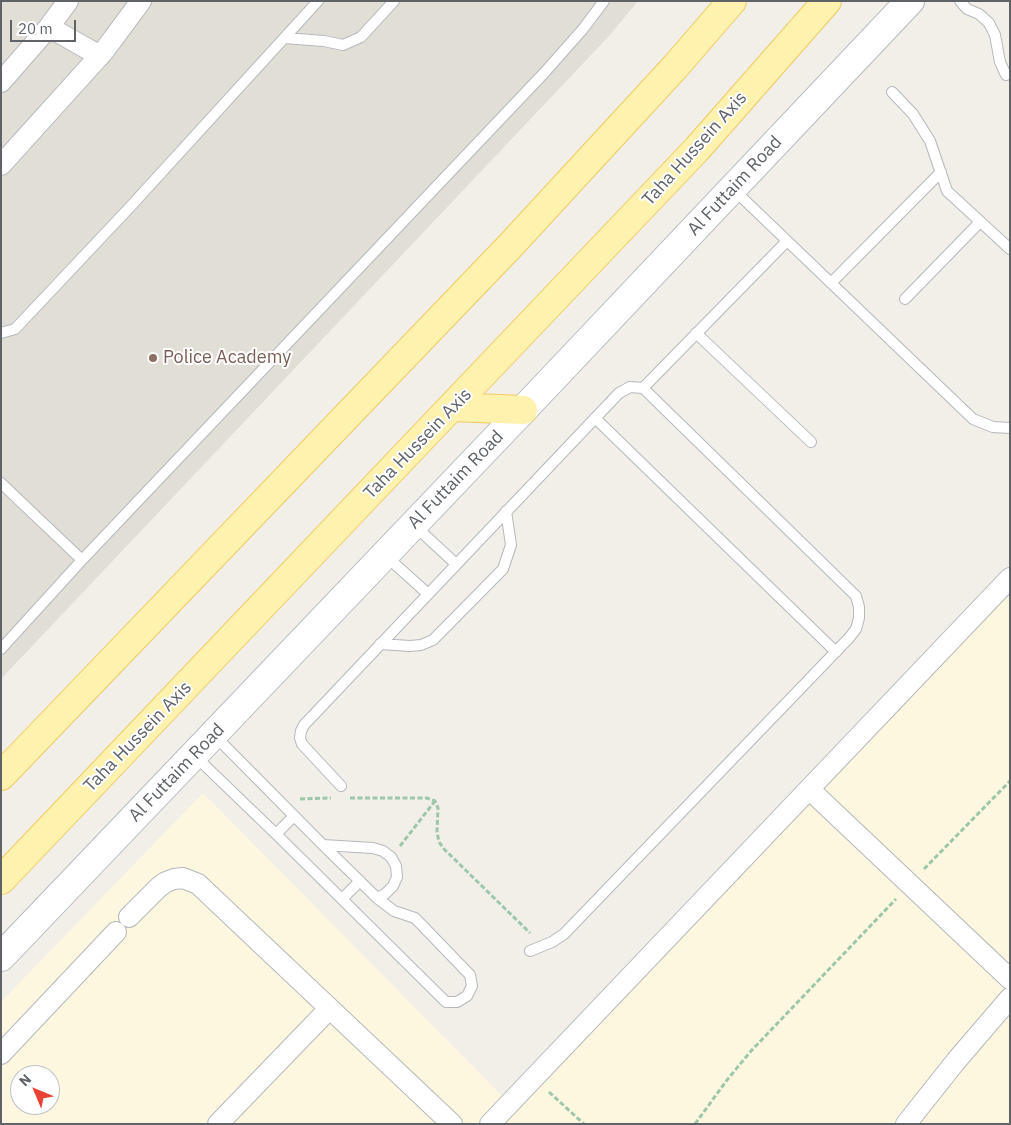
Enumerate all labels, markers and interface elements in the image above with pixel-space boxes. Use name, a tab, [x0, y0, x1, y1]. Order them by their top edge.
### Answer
scale bar	[12, 10, 79, 42]
text: 20 m	[18, 19, 53, 38]
street label: Taha Hussein Axis	[638, 88, 752, 210]
street label: Al Futtaim Road	[683, 132, 787, 240]
place label: Police Academy	[163, 347, 291, 369]
marker: Police Academy	[147, 352, 159, 364]
street label: Taha Hussein Axis	[360, 384, 476, 504]
street label: Al Futtaim Road	[404, 426, 508, 534]
street label: Taha Hussein Axis	[80, 677, 196, 797]
street label: Al Futtaim Road	[125, 719, 229, 827]
north arrow	[10, 1065, 60, 1115]
text: N	[15, 1070, 35, 1090]

